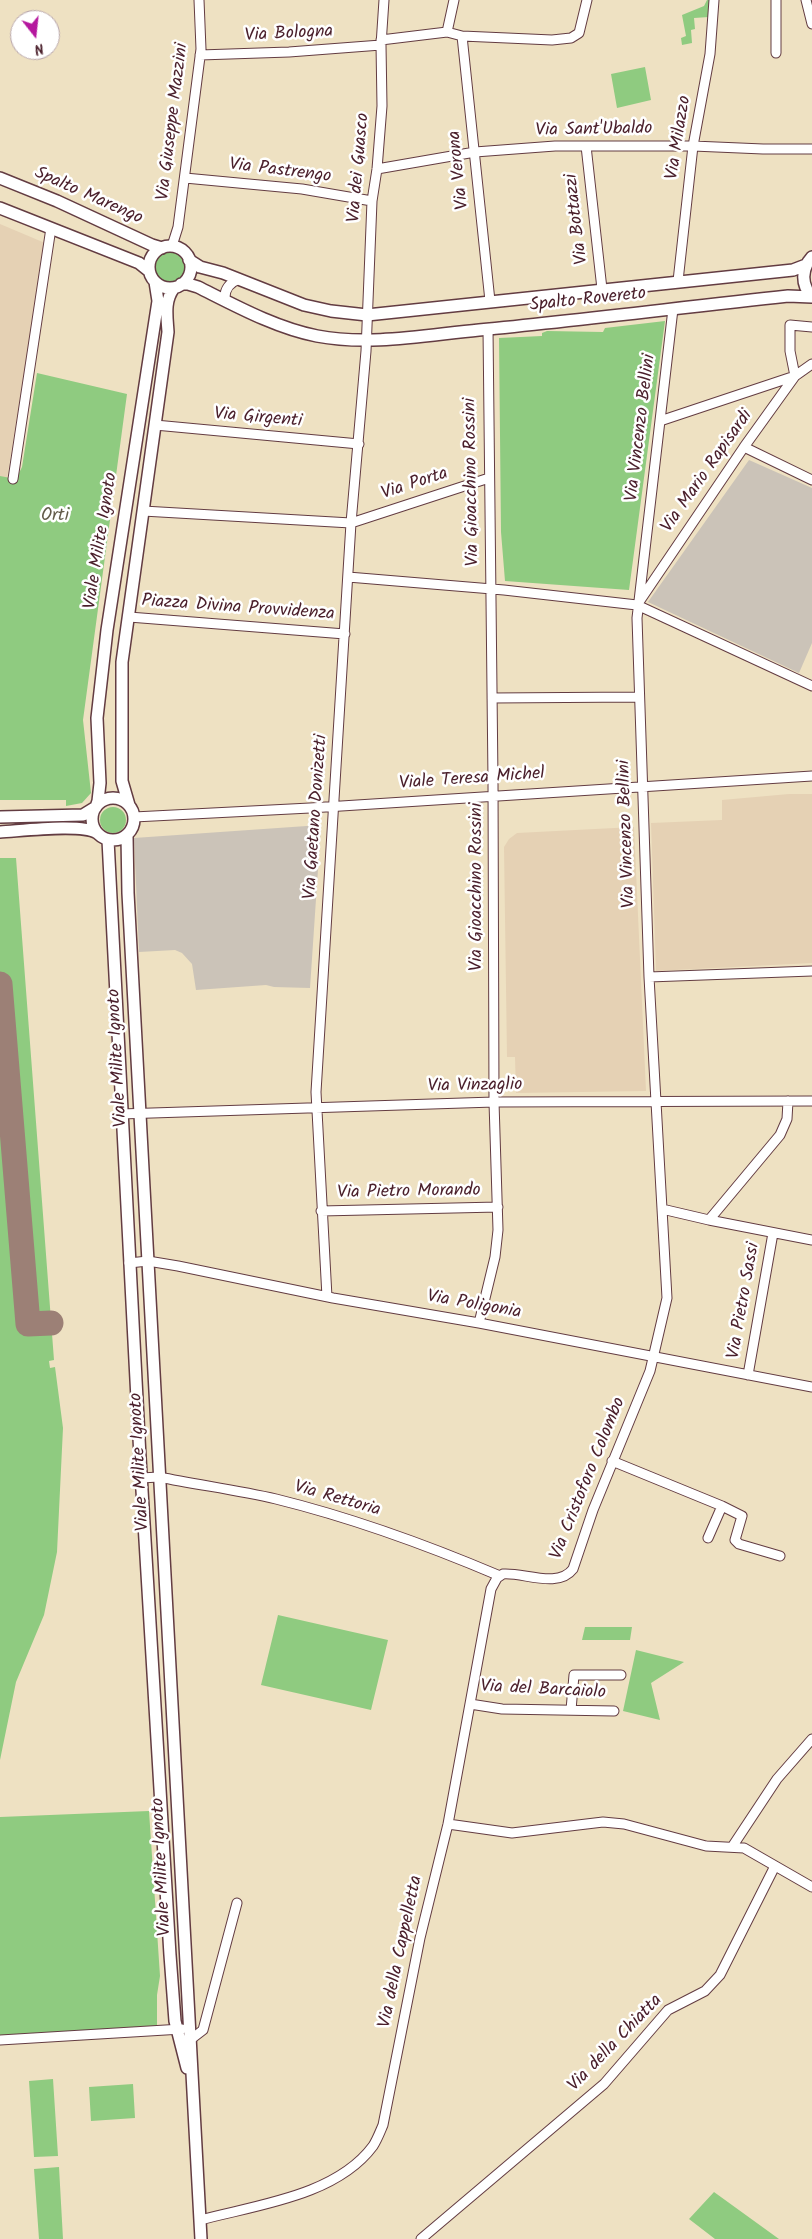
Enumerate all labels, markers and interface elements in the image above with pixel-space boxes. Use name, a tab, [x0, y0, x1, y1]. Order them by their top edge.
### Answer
north arrow	[10, 10, 60, 60]
street label: Via Bologna	[244, 22, 334, 48]
text: N	[32, 37, 46, 60]
street label: Via Giuseppe Mazzini	[154, 42, 194, 202]
street label: Via Milazzo	[663, 94, 697, 182]
street label: Via dei Guasco	[344, 112, 376, 224]
street label: Via Sant'Ubaldo	[535, 119, 653, 143]
street label: Via Verona	[445, 129, 475, 211]
street label: Via Pastrengo	[228, 155, 332, 189]
street label: Spalto Marengo	[30, 163, 146, 231]
street label: Via Bottazzi	[562, 172, 594, 266]
street label: Spalto Rovereto	[529, 284, 647, 318]
street label: Via Vincenzo Bellini	[622, 353, 662, 503]
street label: Via Gioacchino Rossini	[461, 398, 485, 566]
street label: Via Girgenti	[213, 404, 303, 434]
street label: Via Mario Rapisardi	[658, 406, 758, 538]
street label: Via Porta	[379, 464, 451, 506]
street label: Viale Milite Ignoto	[81, 471, 123, 611]
park label: Orti	[41, 506, 69, 528]
street label: Piazza Divina Provvidenza	[141, 591, 335, 627]
street label: Via Gaetano Donizetti	[300, 734, 334, 900]
street label: Via Vincenzo Bellini	[615, 759, 641, 909]
street label: Viale Teresa Michel	[399, 764, 545, 796]
street label: Via Gioacchino Rossini	[467, 803, 489, 971]
street label: Viale Milite Ignoto	[105, 988, 133, 1128]
street label: Via Vinzaglio	[427, 1075, 523, 1099]
street label: Via Pietro Morando	[337, 1181, 481, 1205]
street label: Via Pietro Sassi	[724, 1241, 766, 1361]
street label: Via Poligonia	[425, 1287, 523, 1325]
street label: Viale Milite Ignoto	[127, 1392, 155, 1532]
street label: Via Cristoforo Colombo	[547, 1395, 631, 1563]
street label: Via Rettoria	[291, 1477, 383, 1523]
street label: Via del Barcaiolo	[480, 1677, 606, 1705]
street label: Viale Milite Ignoto	[149, 1797, 177, 1937]
street label: Via della Cappelletta	[375, 1874, 429, 2030]
street label: Via della Chiatta	[564, 1991, 668, 2097]

